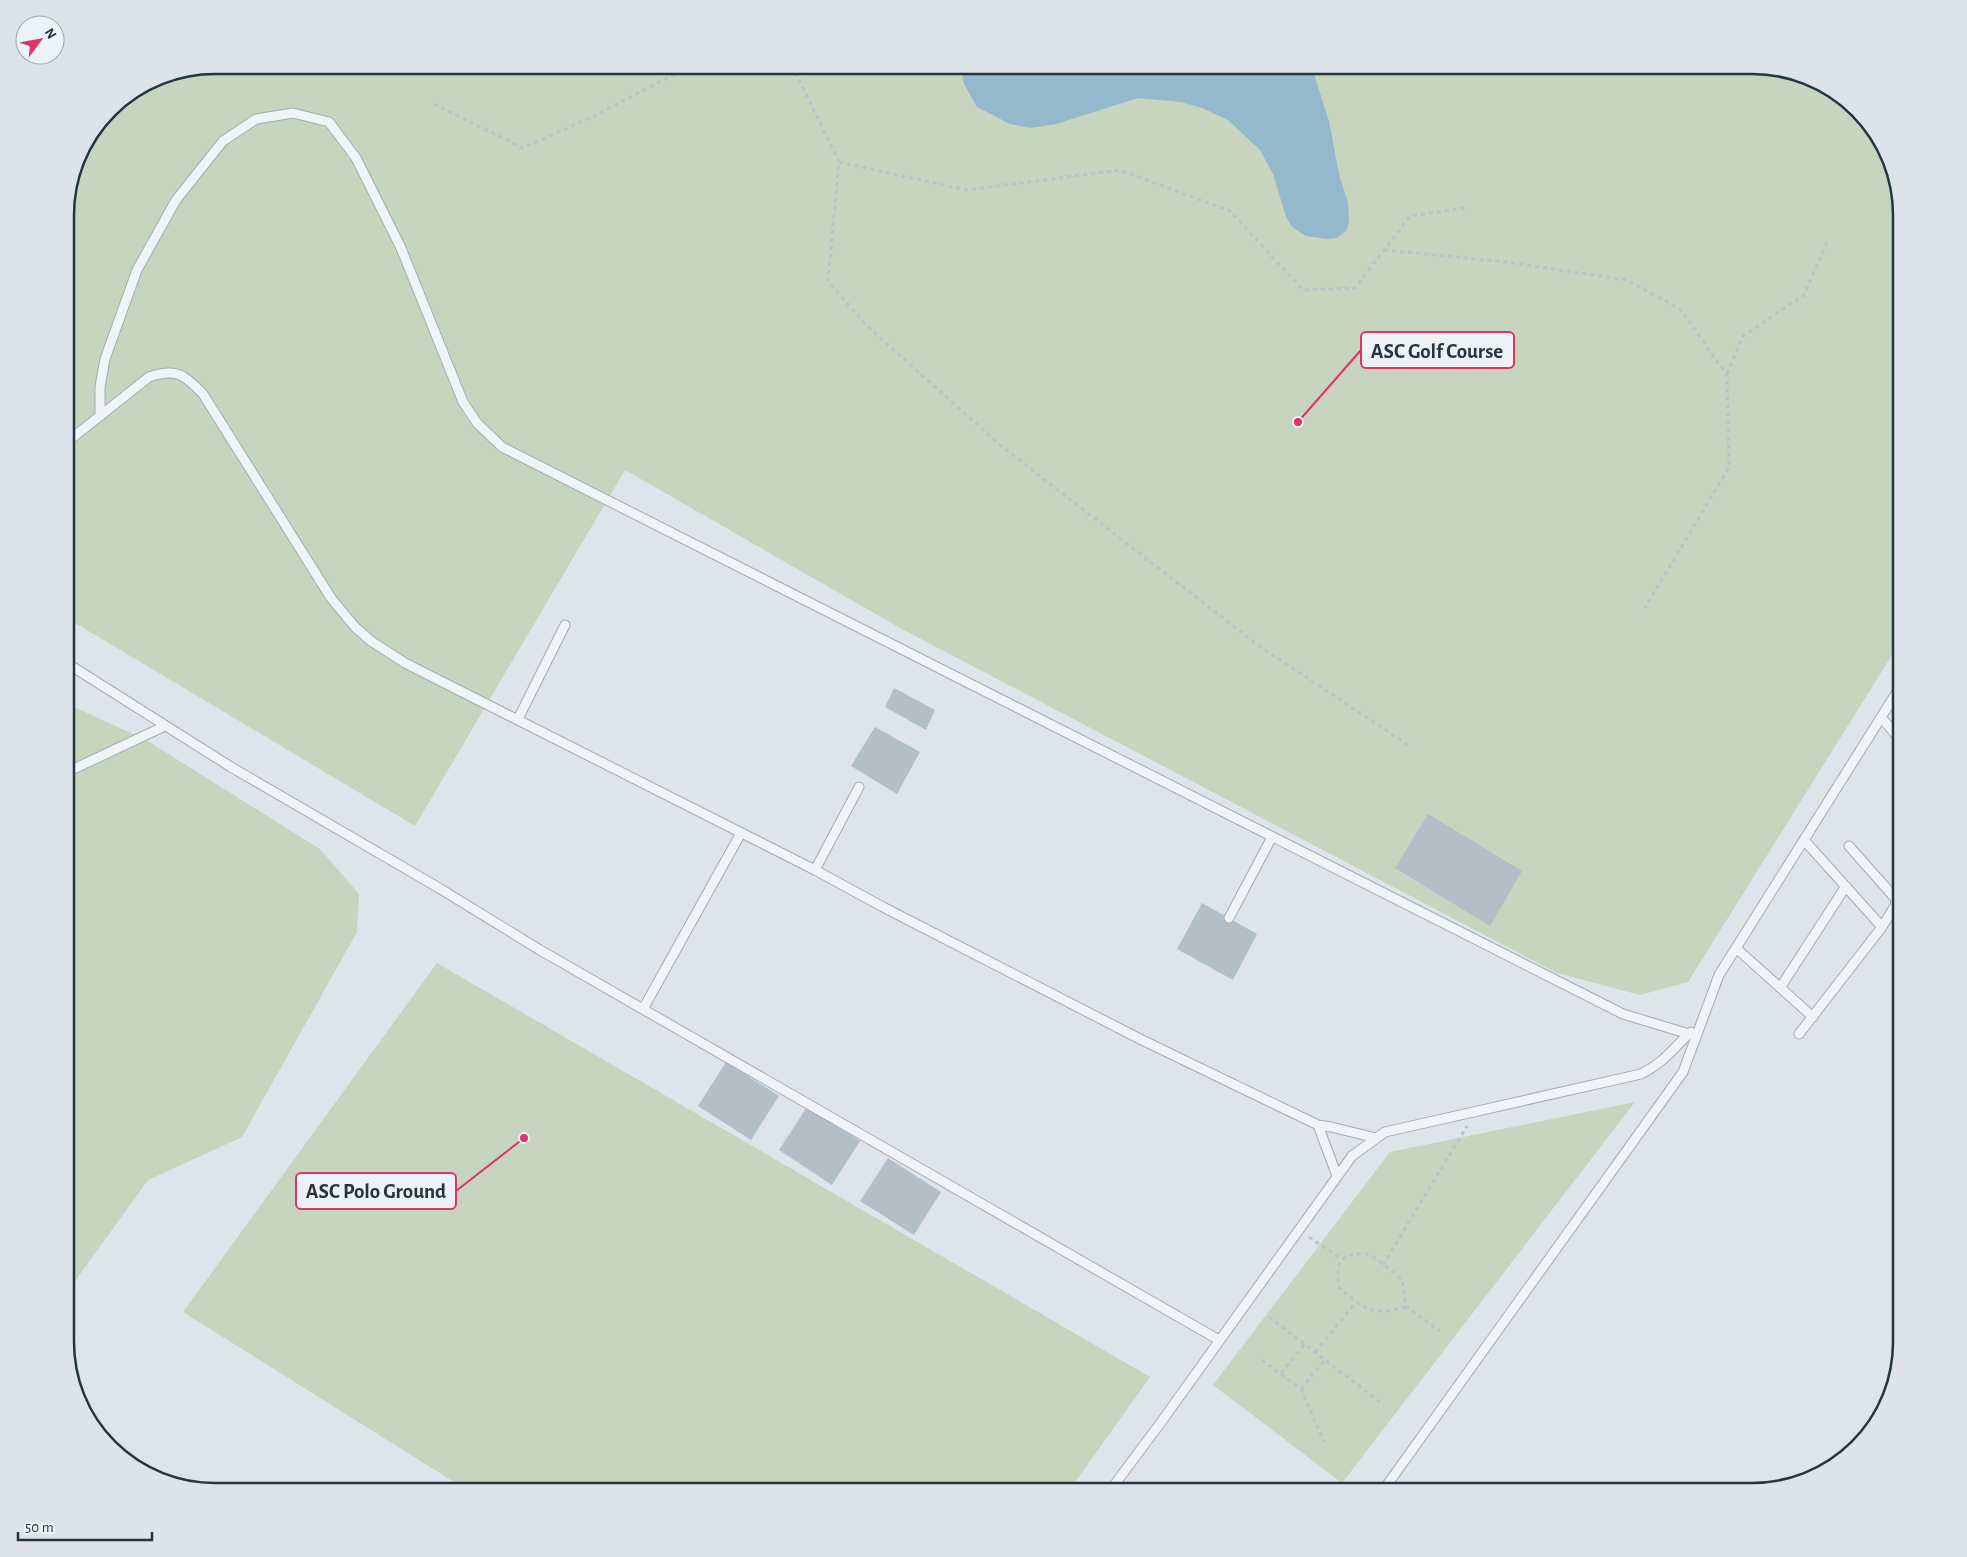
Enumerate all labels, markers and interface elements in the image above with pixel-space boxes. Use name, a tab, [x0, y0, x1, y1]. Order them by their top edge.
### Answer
north arrow	[15, 15, 65, 65]
text: N	[42, 26, 59, 41]
callout: ASC Golf Course	[1361, 332, 1514, 368]
text: ASC Golf Course	[1371, 341, 1503, 362]
callout: ASC Polo Ground	[296, 1173, 456, 1209]
text: ASC Polo Ground	[306, 1181, 446, 1202]
scale bar	[18, 1510, 151, 1542]
text: 50 m	[25, 1520, 54, 1535]

